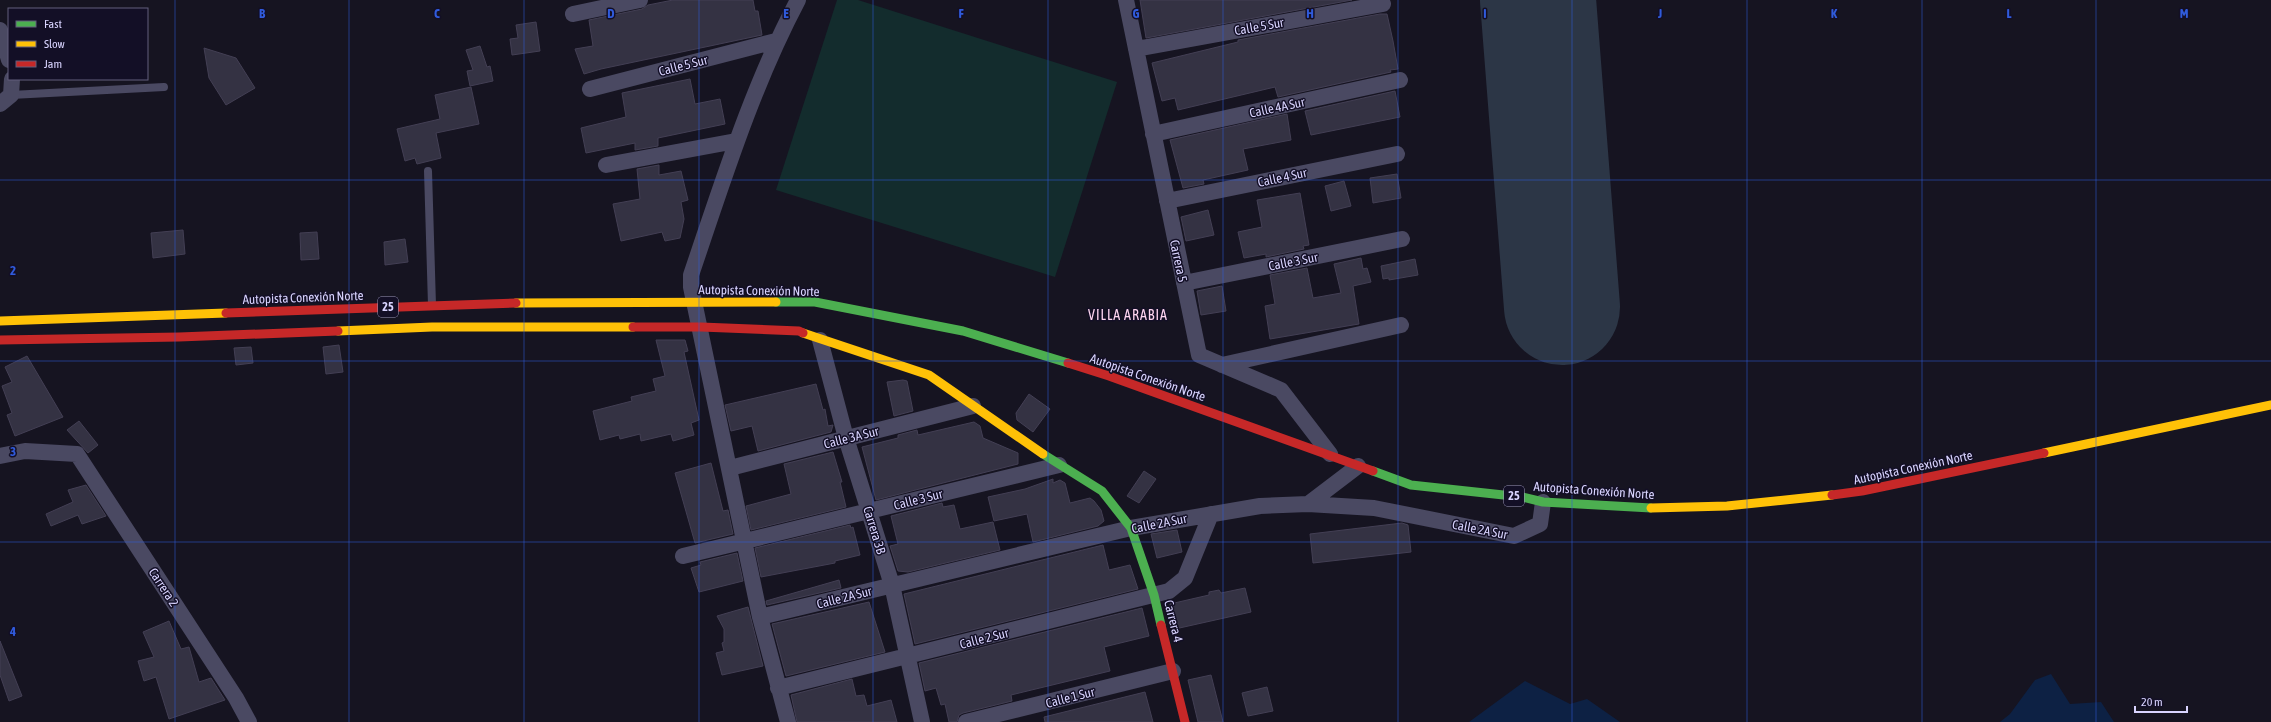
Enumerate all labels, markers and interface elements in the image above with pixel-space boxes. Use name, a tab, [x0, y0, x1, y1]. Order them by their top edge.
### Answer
text: B	[259, 6, 266, 21]
text: C	[434, 6, 440, 21]
text: D	[607, 6, 615, 21]
text: E	[783, 6, 789, 21]
text: F	[958, 6, 964, 21]
text: G	[1133, 6, 1140, 21]
text: H	[1306, 6, 1314, 21]
text: I	[1483, 6, 1487, 21]
text: J	[1657, 6, 1662, 21]
text: K	[1831, 6, 1838, 21]
text: L	[2006, 6, 2012, 21]
text: M	[2180, 6, 2189, 21]
legend	[8, 8, 148, 80]
street label: Calle 5 Sur	[1233, 15, 1285, 38]
text: Fast	[44, 17, 62, 31]
text: Slow	[44, 37, 65, 51]
street label: Calle 5 Sur	[657, 52, 709, 79]
text: Jam	[44, 57, 62, 71]
street label: Calle 4A Sur	[1248, 94, 1306, 121]
street label: Calle 4 Sur	[1256, 165, 1308, 190]
street label: Carrera 5	[1167, 239, 1190, 284]
street label: Calle 3 Sur	[1267, 249, 1319, 274]
text: 2	[10, 263, 16, 278]
street label: Autopista Conexión Norte	[698, 282, 820, 299]
street label: Autopista Conexión Norte	[242, 288, 364, 307]
road number: 25	[378, 297, 398, 317]
district label: VILLA ARABIA	[1088, 307, 1168, 323]
street label: Autopista Conexión Norte	[1088, 351, 1208, 404]
street label: Calle 3A Sur	[822, 423, 880, 452]
text: 3	[10, 444, 16, 459]
street label: Autopista Conexión Norte	[1852, 448, 1974, 487]
street label: Autopista Conexión Norte	[1533, 479, 1655, 502]
street label: Calle 3 Sur	[892, 486, 944, 513]
road number: 25	[1504, 486, 1524, 506]
street label: Carrera 3B	[860, 504, 889, 557]
street label: Calle 2A Sur	[1130, 511, 1188, 536]
street label: Calle 2A Sur	[1451, 517, 1509, 542]
street label: Carrera 2	[146, 565, 182, 609]
street label: Calle 2A Sur	[815, 583, 873, 612]
street label: Carrera 4	[1161, 598, 1186, 644]
text: 4	[9, 624, 16, 639]
street label: Calle 2 Sur	[958, 625, 1010, 652]
street label: Calle 1 Sur	[1044, 684, 1096, 711]
scale bar	[2135, 688, 2187, 714]
text: 20 m	[2141, 695, 2163, 709]

